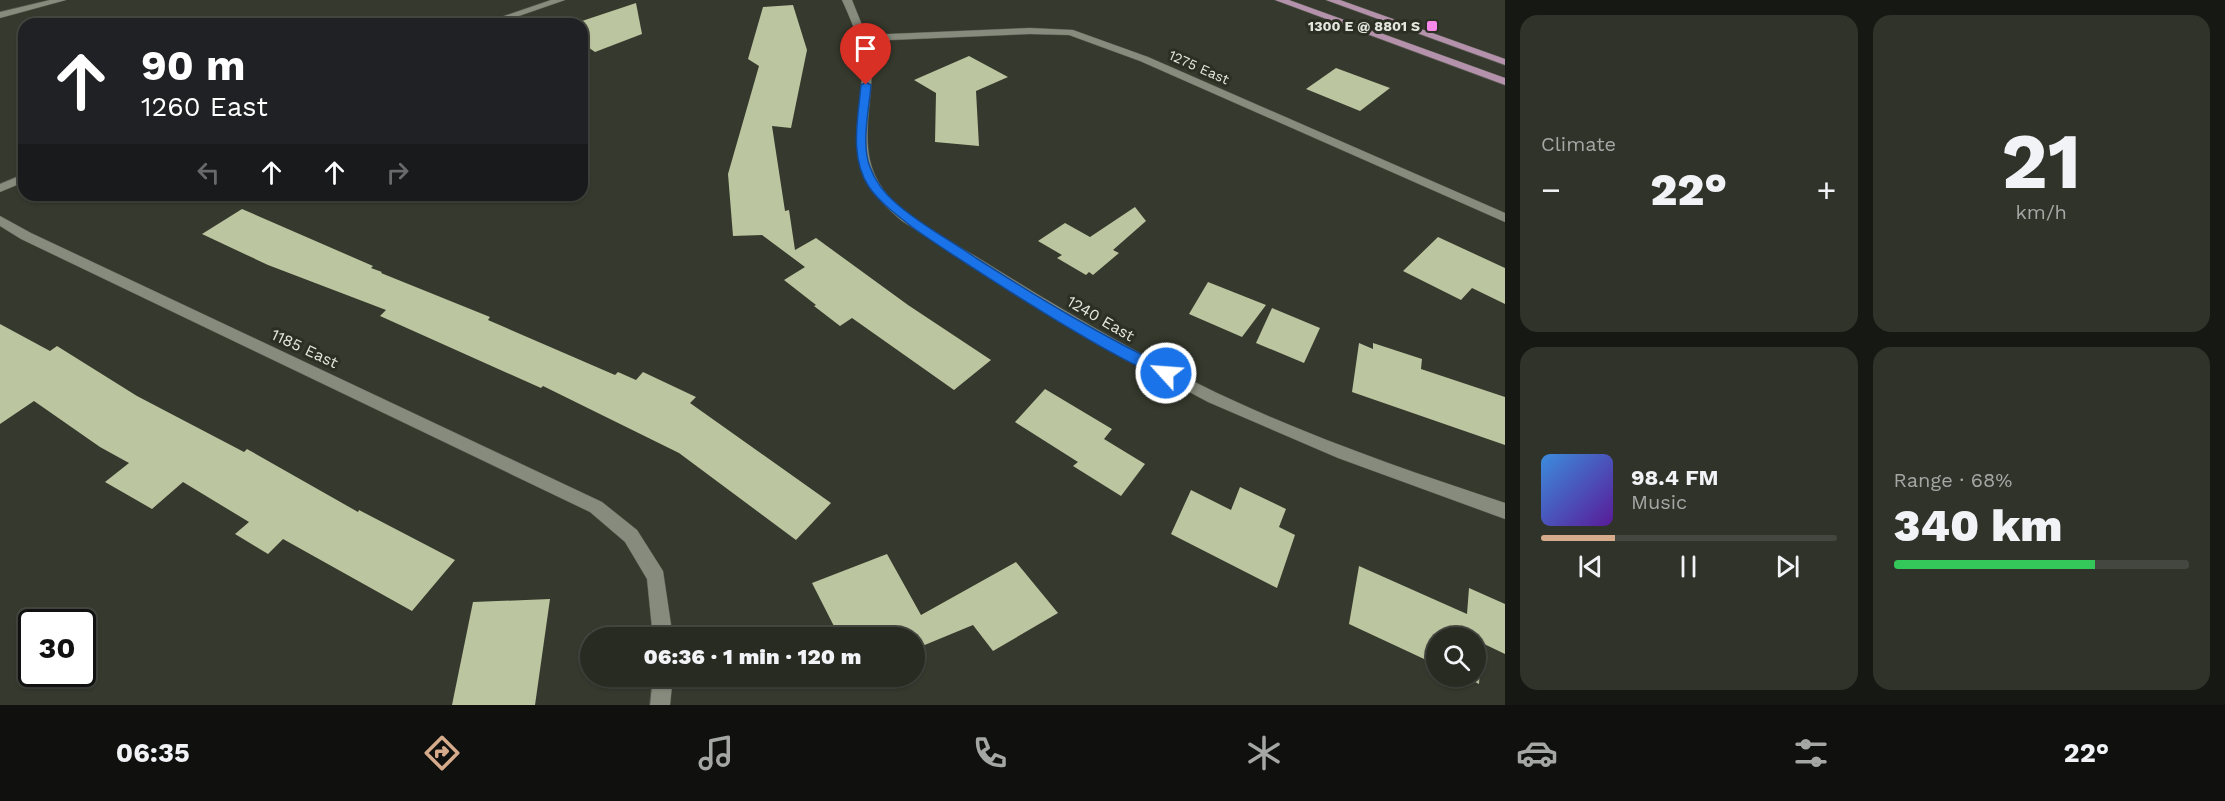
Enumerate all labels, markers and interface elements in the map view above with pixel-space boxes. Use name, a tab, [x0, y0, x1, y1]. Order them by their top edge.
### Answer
place label: 1300 E @ 8801 S	[1308, 18, 1420, 34]
marker: 1300 E @ 8801 S	[1425, 19, 1439, 33]
pin	[840, 23, 891, 85]
icon: arrive	[849, 32, 882, 65]
text: 90 m	[141, 41, 245, 90]
icon: ahead	[42, 42, 120, 120]
street label: 1275 East	[1166, 47, 1232, 87]
text: 1260 East	[141, 91, 268, 123]
text: 21	[2001, 115, 2081, 207]
text: Climate	[1541, 132, 1616, 156]
icon: left	[192, 156, 225, 189]
icon: ahead	[255, 156, 288, 189]
icon: ahead	[318, 156, 351, 189]
icon: right	[381, 156, 414, 189]
text: 22°	[1650, 163, 1727, 216]
text: −	[1541, 170, 1561, 209]
text: +	[1817, 170, 1836, 209]
text: km/h	[2015, 200, 2067, 224]
street label: 1240 East	[1064, 292, 1138, 345]
street label: 1185 East	[268, 325, 341, 372]
position arrow	[1134, 341, 1198, 405]
text: 98.4 FM	[1631, 465, 1719, 490]
text: Range · 68%	[1894, 468, 2012, 492]
text: Music	[1631, 490, 1687, 514]
text: 340 km	[1894, 499, 2062, 552]
icon: previous	[1574, 550, 1607, 583]
icon: pause	[1672, 550, 1705, 583]
icon: next	[1771, 550, 1804, 583]
speed limit sign: 30	[18, 609, 96, 687]
map controls	[1426, 627, 1486, 687]
button: search	[1426, 627, 1486, 687]
text: 06:36 · 1 min · 120 m	[644, 644, 861, 669]
icon: directions	[421, 732, 463, 774]
icon: music	[695, 732, 737, 774]
icon: phone	[969, 732, 1011, 774]
icon: climate	[1243, 732, 1285, 774]
icon: car	[1516, 732, 1558, 774]
icon: filters	[1790, 732, 1832, 774]
text: 06:35	[116, 737, 190, 769]
text: 22°	[2064, 737, 2109, 769]

